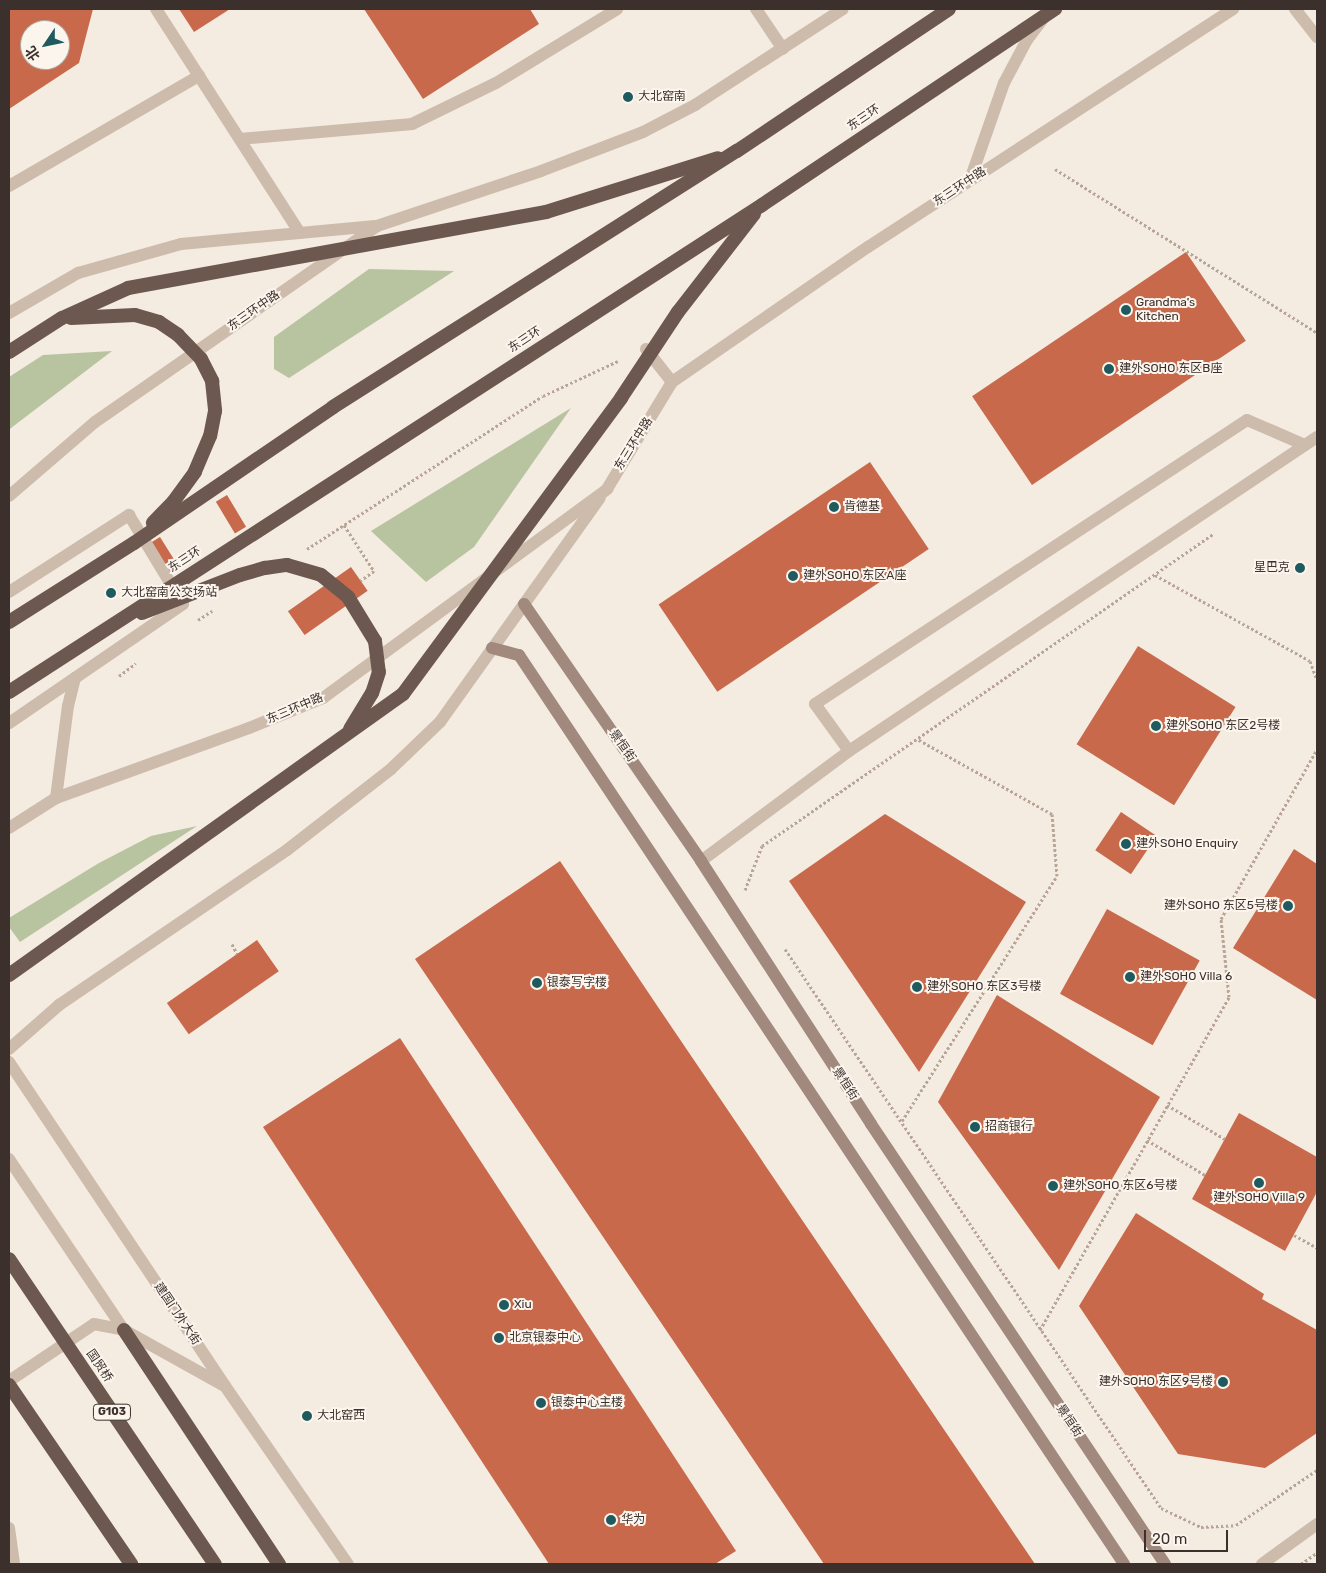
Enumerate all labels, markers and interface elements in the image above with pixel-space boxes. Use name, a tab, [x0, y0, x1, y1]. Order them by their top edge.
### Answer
north arrow	[20, 20, 70, 70]
text: 北	[22, 43, 44, 64]
place label: 大北窑南	[638, 90, 686, 104]
marker: 大北窑南	[622, 91, 634, 103]
street label: 东三环	[845, 102, 883, 134]
street label: 东三环中路	[931, 165, 989, 209]
street label: 东三环中路	[225, 288, 283, 334]
place label: Grandma's Kitchen	[1136, 296, 1195, 324]
marker: Grandma's Kitchen	[1120, 304, 1132, 316]
street label: 东三环	[506, 324, 544, 356]
place label: 建外SOHO 东区B座	[1119, 362, 1222, 376]
marker: 建外SOHO 东区B座	[1103, 363, 1115, 375]
street label: 东三环中路	[612, 415, 656, 473]
place label: 肯德基	[844, 500, 880, 514]
marker: 肯德基	[828, 501, 840, 513]
street label: 东三环	[166, 544, 204, 576]
place label: 星巴克	[1254, 561, 1290, 575]
marker: 星巴克	[1294, 562, 1306, 574]
place label: 建外SOHO 东区A座	[803, 569, 906, 583]
marker: 建外SOHO 东区A座	[787, 570, 799, 582]
place label: 大北窑南公交场站	[121, 586, 217, 600]
marker: 大北窑南公交场站	[105, 587, 117, 599]
street label: 东三环中路	[265, 691, 325, 727]
place label: 建外SOHO 东区2号楼	[1166, 719, 1280, 733]
marker: 建外SOHO 东区2号楼	[1150, 720, 1162, 732]
street label: 景恒街	[606, 727, 638, 765]
place label: 建外SOHO Enquiry	[1136, 837, 1238, 851]
marker: 建外SOHO Enquiry	[1120, 838, 1132, 850]
place label: 建外SOHO 东区5号楼	[1164, 899, 1278, 913]
marker: 建外SOHO 东区5号楼	[1282, 900, 1294, 912]
place label: 建外SOHO Villa 6	[1140, 970, 1233, 984]
marker: 建外SOHO Villa 6	[1124, 971, 1136, 983]
place label: 银泰写字楼	[547, 976, 607, 990]
marker: 银泰写字楼	[531, 977, 543, 989]
place label: 建外SOHO 东区3号楼	[927, 980, 1041, 994]
marker: 建外SOHO 东区3号楼	[911, 981, 923, 993]
street label: 景恒街	[829, 1065, 861, 1103]
place label: 招商银行	[985, 1120, 1033, 1134]
marker: 招商银行	[969, 1121, 981, 1133]
marker: 建外SOHO Villa 9	[1253, 1177, 1265, 1189]
place label: 建外SOHO 东区6号楼	[1063, 1179, 1177, 1193]
marker: 建外SOHO 东区6号楼	[1047, 1180, 1059, 1192]
place label: 建外SOHO Villa 9	[1213, 1191, 1305, 1205]
street label: 建国门外大街	[151, 1280, 203, 1348]
place label: Xiu	[514, 1298, 532, 1312]
marker: Xiu	[498, 1299, 510, 1311]
place label: 北京银泰中心	[509, 1331, 581, 1345]
marker: 北京银泰中心	[493, 1332, 505, 1344]
street label: 国贸桥	[83, 1347, 115, 1385]
place label: 建外SOHO 东区9号楼	[1099, 1375, 1213, 1389]
marker: 建外SOHO 东区9号楼	[1217, 1376, 1229, 1388]
place label: 银泰中心主楼	[551, 1396, 623, 1410]
marker: 银泰中心主楼	[535, 1397, 547, 1409]
street label: 景恒街	[1053, 1402, 1085, 1440]
road number: G103	[92, 1404, 132, 1420]
place label: 大北窑西	[317, 1409, 365, 1423]
marker: 大北窑西	[301, 1410, 313, 1422]
place label: 华为	[621, 1513, 645, 1527]
marker: 华为	[605, 1514, 617, 1526]
scale bar	[1146, 1520, 1230, 1552]
text: 20 m	[1152, 1530, 1187, 1548]

